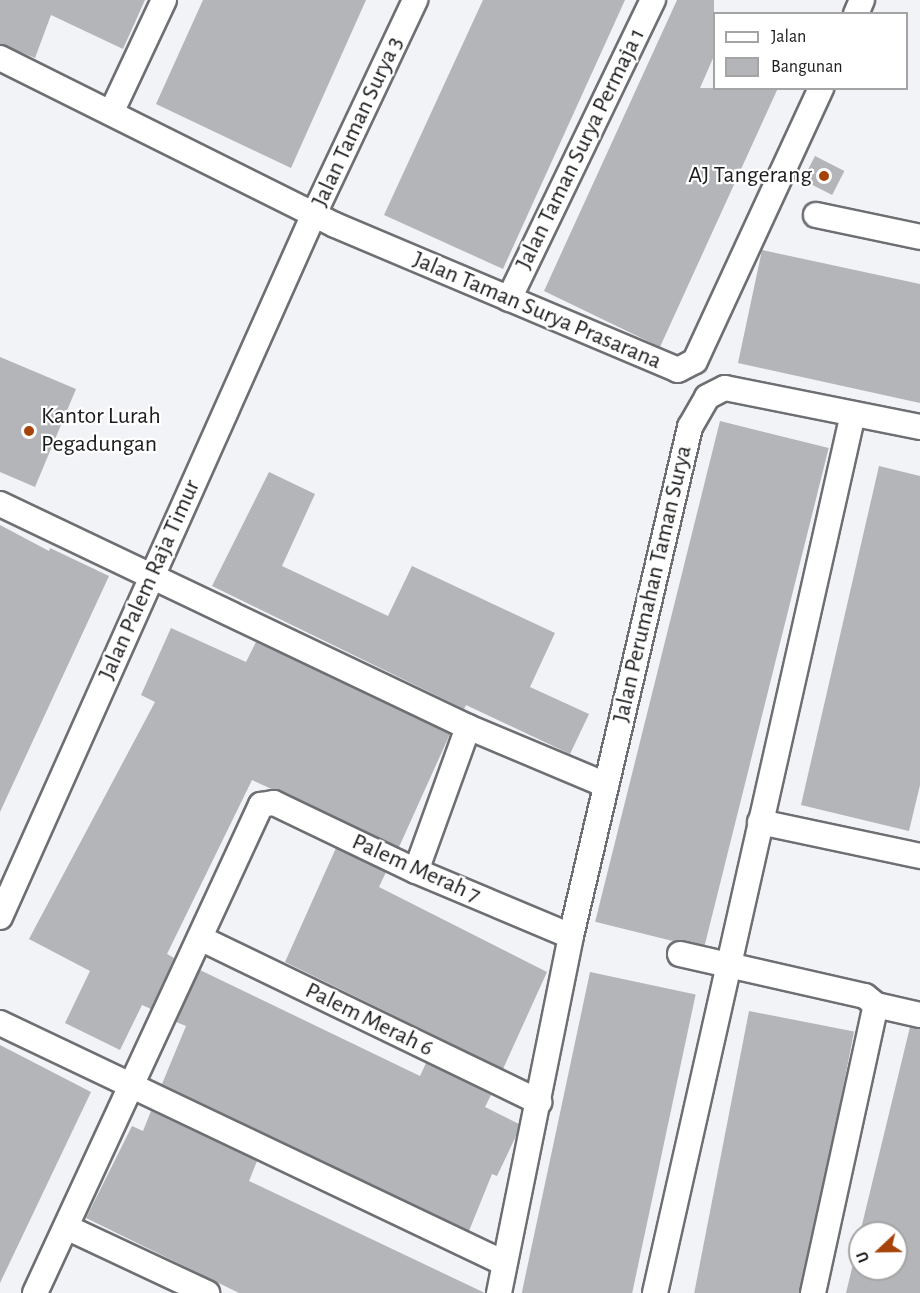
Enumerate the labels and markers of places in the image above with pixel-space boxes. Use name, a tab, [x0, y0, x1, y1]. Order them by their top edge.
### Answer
place label: AJ Tangerang	[688, 162, 812, 190]
marker: AJ Tangerang	[817, 169, 831, 183]
place label: Kantor Lurah Pegadungan	[41, 403, 161, 459]
marker: Kantor Lurah Pegadungan	[22, 424, 36, 438]

